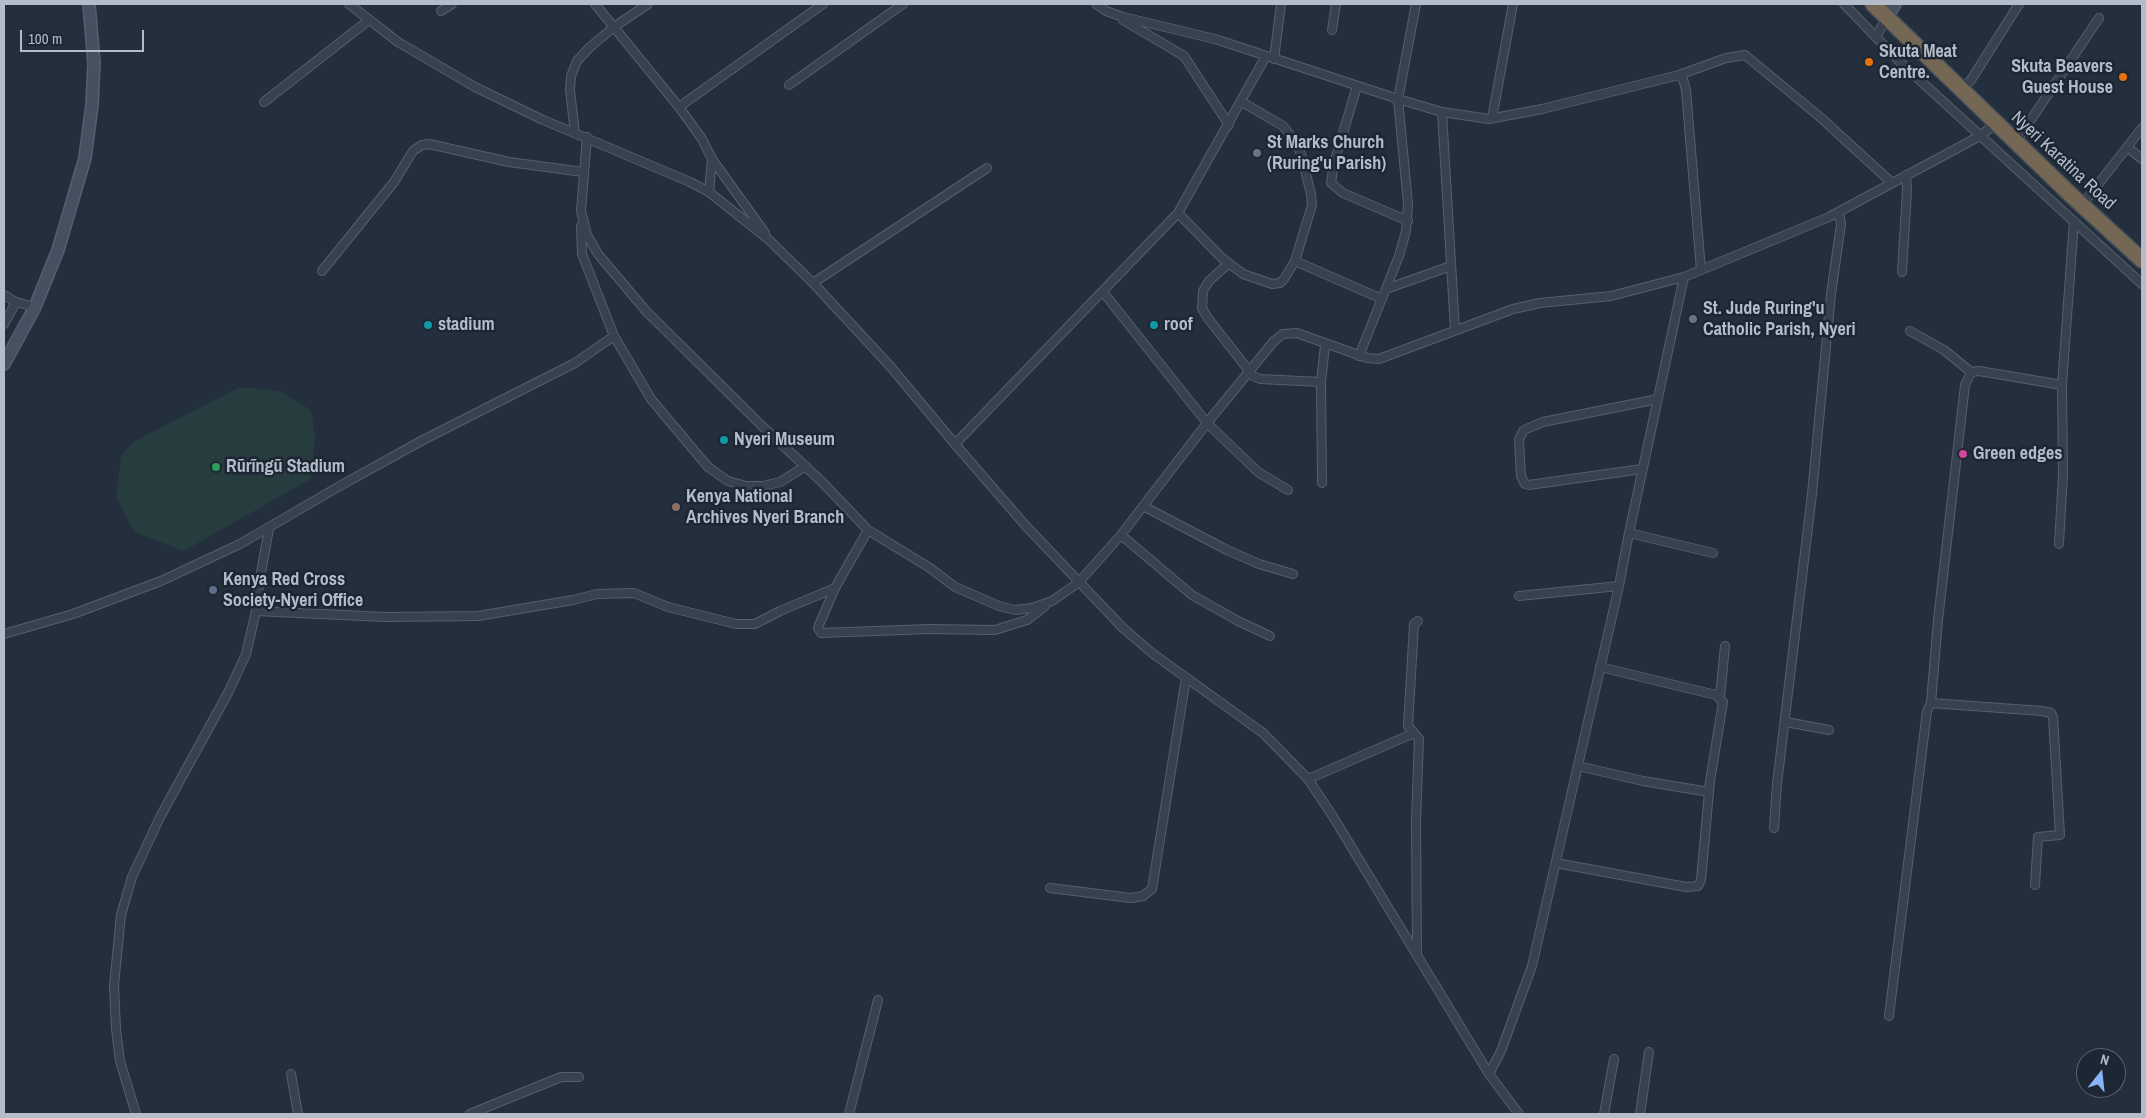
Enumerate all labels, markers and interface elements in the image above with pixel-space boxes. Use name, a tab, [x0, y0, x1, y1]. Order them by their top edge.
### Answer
scale bar	[22, 20, 146, 52]
text: 100 m	[28, 28, 62, 49]
place label: Skuta Meat Centre.	[1879, 41, 1957, 84]
marker: Skuta Meat Centre.	[1863, 56, 1875, 68]
place label: Skuta Beavers Guest House	[2011, 56, 2113, 98]
marker: Skuta Beavers Guest House	[2117, 71, 2129, 83]
street label: Nyeri Karatina Road	[2006, 107, 2120, 215]
place label: St Marks Church (Ruring'u Parish)	[1267, 132, 1386, 174]
marker: St Marks Church (Ruring'u Parish)	[1251, 147, 1263, 159]
place label: St. Jude Ruring'u Catholic Parish, Nyeri	[1703, 298, 1856, 340]
marker: St. Jude Ruring'u Catholic Parish, Nyeri	[1687, 313, 1699, 325]
place label: stadium	[438, 314, 495, 336]
place label: roof	[1164, 314, 1193, 336]
marker: stadium	[422, 319, 434, 331]
marker: roof	[1148, 319, 1160, 331]
place label: Nyeri Museum	[734, 429, 835, 451]
marker: Nyeri Museum	[718, 434, 730, 446]
place label: Green edges	[1973, 443, 2062, 465]
marker: Green edges	[1957, 448, 1969, 460]
place label: Rũrĩngũ Stadium	[226, 456, 345, 478]
marker: Rũrĩngũ Stadium	[210, 461, 222, 473]
place label: Kenya National Archives Nyeri Branch	[686, 486, 844, 528]
marker: Kenya National Archives Nyeri Branch	[670, 501, 682, 513]
place label: Kenya Red Cross Society-Nyeri Office	[223, 569, 363, 612]
marker: Kenya Red Cross Society-Nyeri Office	[207, 584, 219, 596]
north arrow	[2076, 1048, 2126, 1098]
text: N	[2098, 1050, 2111, 1069]

